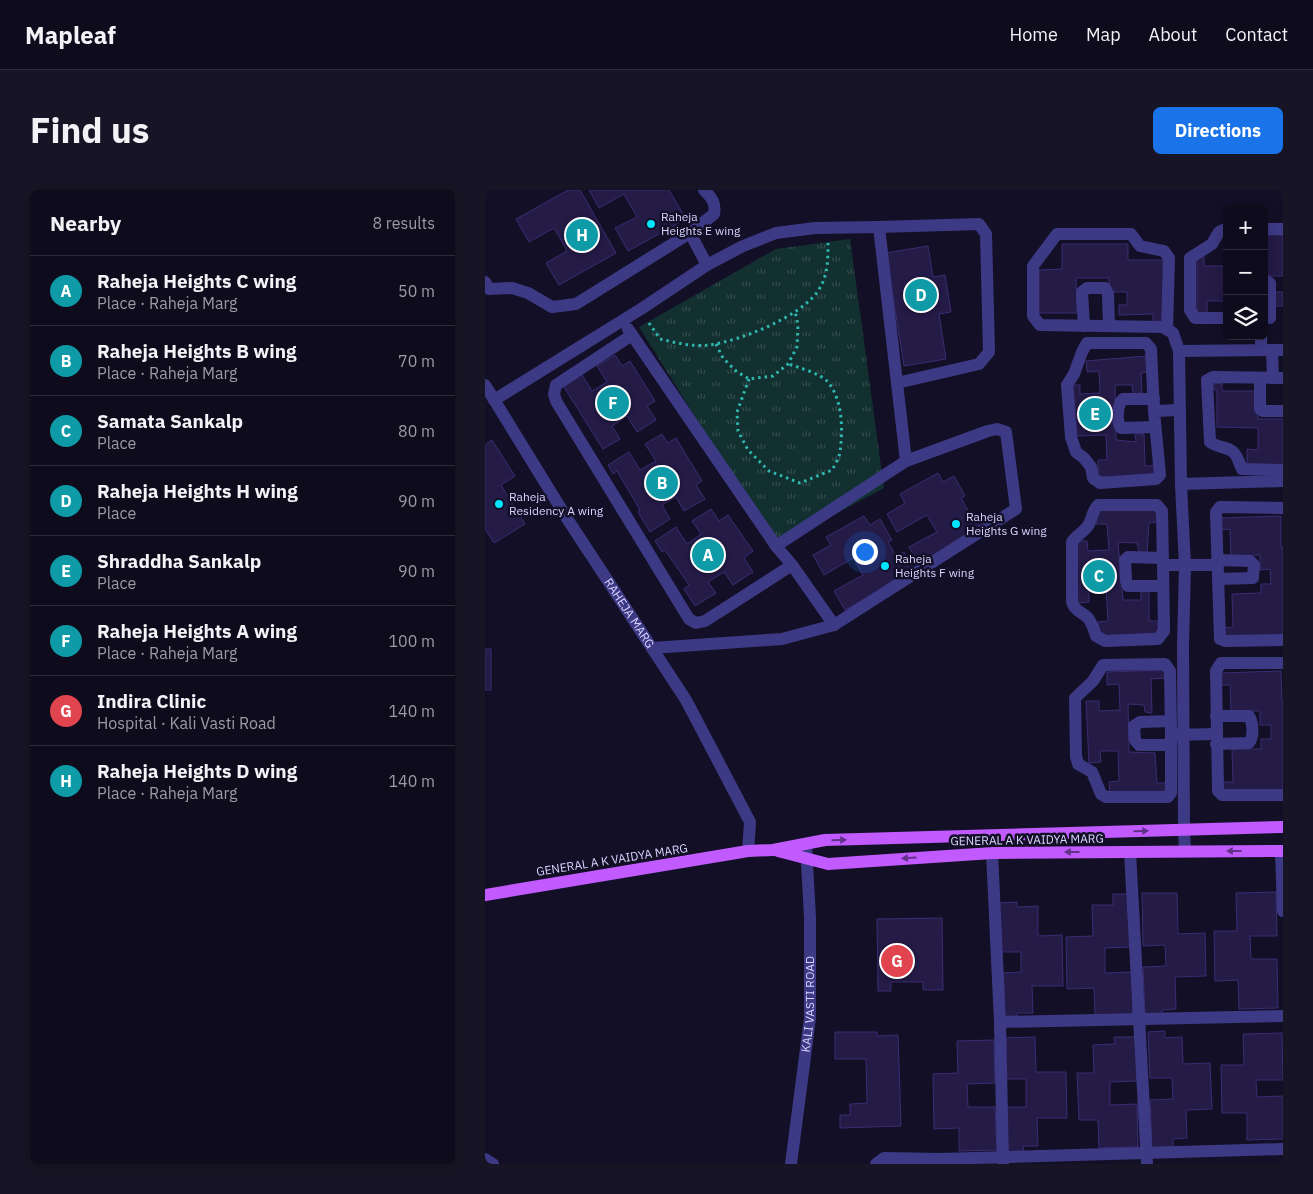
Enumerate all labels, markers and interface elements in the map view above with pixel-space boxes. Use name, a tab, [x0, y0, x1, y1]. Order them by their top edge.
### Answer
text: Mapleaf	[25, 19, 116, 51]
text: Home	[1010, 23, 1058, 46]
text: Map	[1086, 23, 1121, 46]
text: About	[1149, 23, 1197, 46]
text: Contact	[1225, 23, 1288, 46]
text: Find us	[30, 107, 149, 153]
button: Directions	[1153, 107, 1283, 154]
map controls	[1223, 205, 1268, 340]
button: +	[1223, 205, 1268, 250]
text: Nearby	[50, 209, 121, 237]
place label: Raheja Heights E wing	[661, 209, 741, 238]
text: 8 results	[372, 213, 435, 233]
pin: H	[566, 216, 598, 254]
marker: Raheja Heights E wing	[645, 218, 657, 230]
button: −	[1223, 250, 1268, 295]
text: Raheja Heights C wing	[97, 269, 296, 293]
pin: D	[905, 276, 937, 314]
text: A	[61, 281, 71, 301]
text: 50 m	[398, 281, 435, 301]
text: Place · Raheja Marg	[97, 293, 237, 313]
button: layers	[1223, 295, 1268, 340]
text: Raheja Heights B wing	[97, 339, 297, 363]
text: B	[61, 351, 71, 371]
text: 70 m	[398, 351, 435, 371]
text: Place · Raheja Marg	[97, 363, 237, 383]
pin: F	[597, 384, 629, 422]
pin: E	[1079, 395, 1111, 433]
text: Samata Sankalp	[97, 409, 243, 433]
text: C	[61, 421, 71, 441]
text: 80 m	[398, 421, 435, 441]
text: Place	[97, 433, 136, 453]
pin: B	[646, 464, 678, 502]
text: Raheja Heights H wing	[97, 479, 298, 503]
place label: Raheja Residency A wing	[509, 489, 604, 518]
text: D	[60, 491, 72, 511]
text: 90 m	[398, 491, 435, 511]
marker: Raheja Residency A wing	[493, 498, 505, 510]
text: Place	[97, 503, 136, 523]
place label: Raheja Heights G wing	[966, 509, 1047, 538]
marker: Raheja Heights G wing	[950, 518, 962, 530]
pin: A	[692, 536, 724, 574]
your location	[852, 539, 878, 565]
text: Shraddha Sankalp	[97, 549, 261, 573]
place label: Raheja Heights F wing	[895, 551, 975, 580]
pin: C	[1083, 557, 1115, 595]
marker: Raheja Heights F wing	[879, 560, 891, 572]
text: E	[61, 561, 71, 581]
text: 90 m	[398, 561, 435, 581]
text: Place	[97, 573, 136, 593]
street label: RAHEJA MARG	[601, 575, 658, 651]
text: Raheja Heights A wing	[97, 619, 297, 643]
text: F	[61, 631, 71, 651]
text: 100 m	[388, 631, 435, 651]
text: Place · Raheja Marg	[97, 643, 237, 663]
text: Indira Clinic	[97, 689, 206, 713]
text: G	[60, 701, 72, 721]
text: 140 m	[388, 701, 435, 721]
text: Hospital · Kali Vasti Road	[97, 713, 276, 733]
text: Raheja Heights D wing	[97, 759, 297, 783]
text: H	[60, 771, 72, 791]
text: 140 m	[388, 771, 435, 791]
text: Place · Raheja Marg	[97, 783, 237, 803]
one-way arrow	[1133, 826, 1149, 834]
street label: GENERAL A K VAIDYA MARG	[950, 831, 1104, 848]
one-way arrow	[831, 835, 847, 843]
street label: GENERAL A K VAIDYA MARG	[535, 840, 689, 879]
one-way arrow	[1226, 847, 1242, 855]
one-way arrow	[1064, 849, 1080, 857]
one-way arrow	[901, 855, 917, 863]
pin: G	[881, 942, 913, 980]
street label: KALI VASTI ROAD	[798, 956, 817, 1053]

